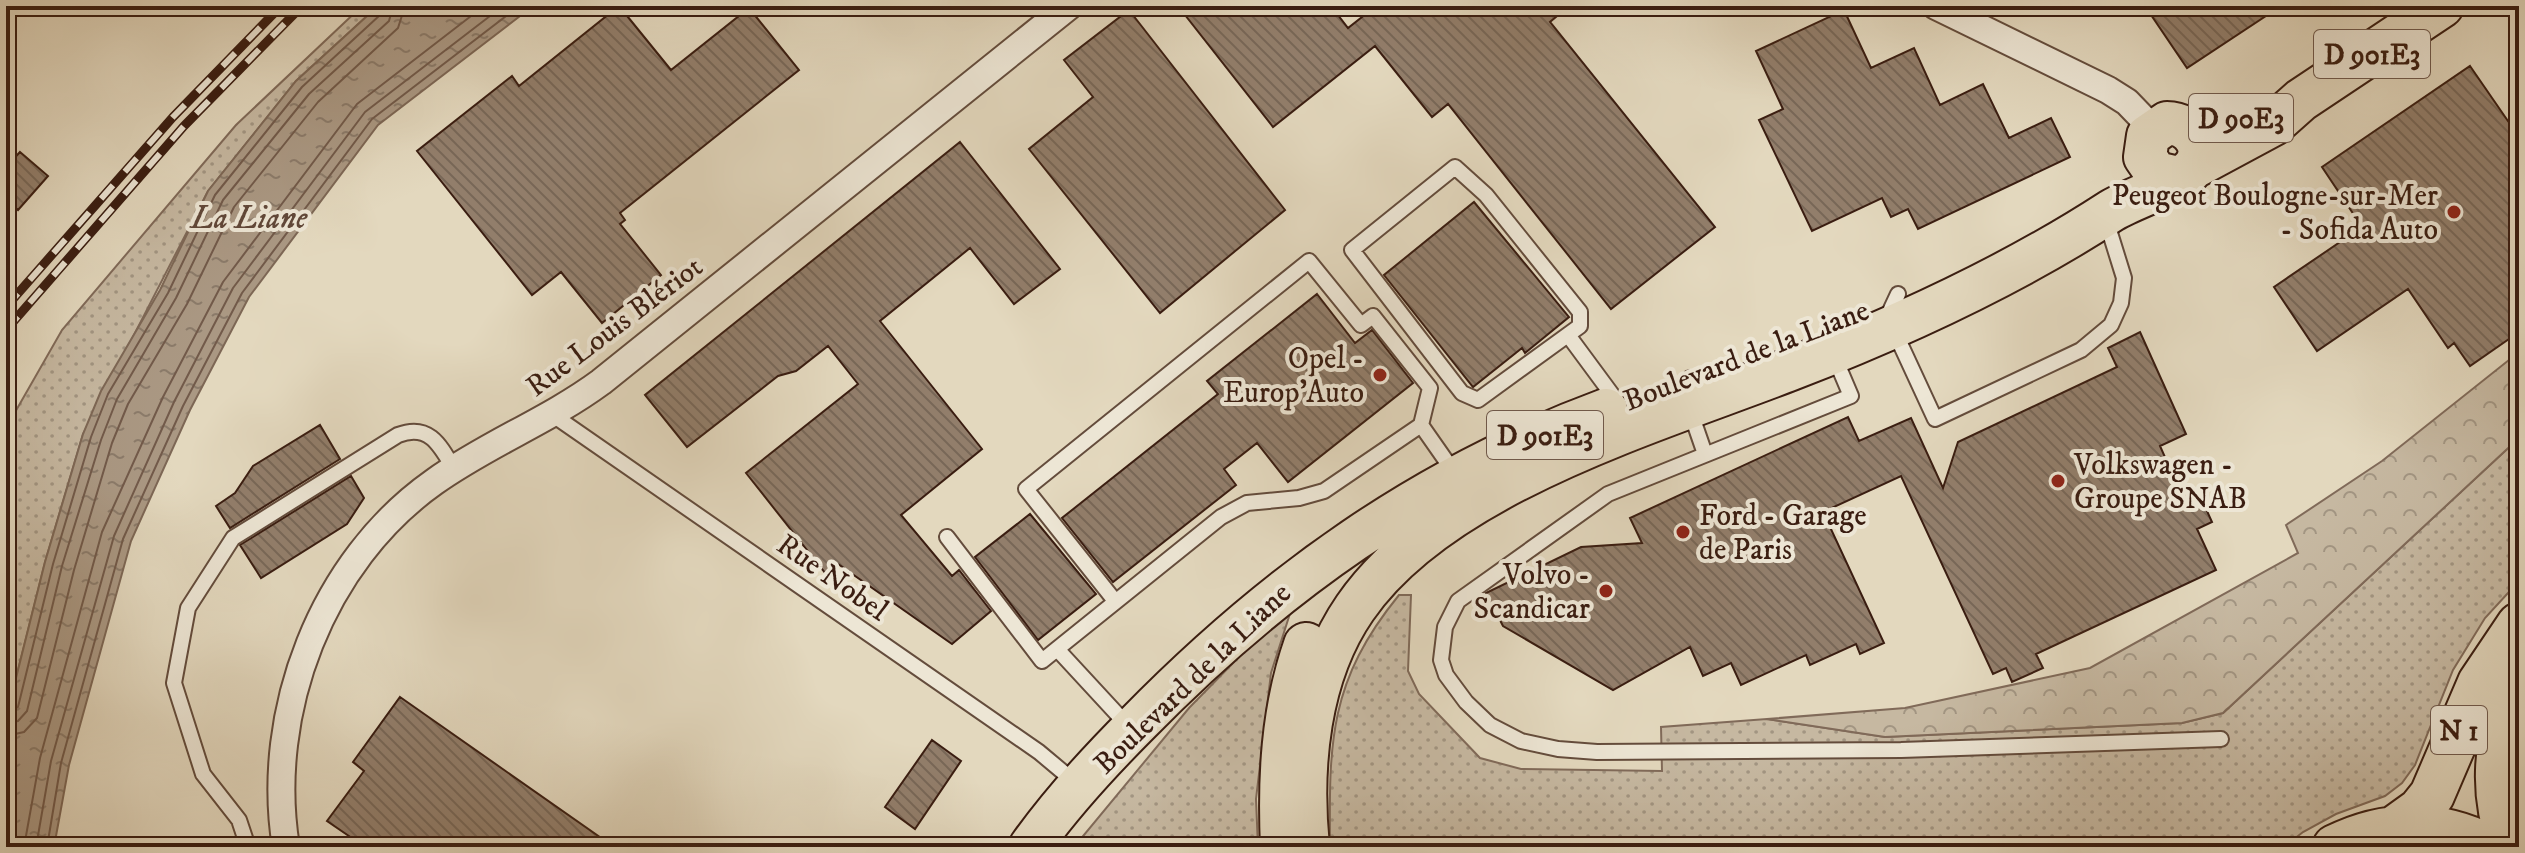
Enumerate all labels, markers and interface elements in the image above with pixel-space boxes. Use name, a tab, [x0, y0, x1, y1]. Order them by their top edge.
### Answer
road number: D 901E3	[2314, 30, 2430, 78]
road number: D 90E3	[2189, 94, 2293, 142]
place label: Peugeot Boulogne-sur-Mer - Sofida Auto	[2112, 178, 2438, 249]
water label: La Liane	[189, 199, 308, 239]
marker: Peugeot Boulogne-sur-Mer - Sofida Auto	[2445, 203, 2463, 221]
street label: Rue Louis Blériot	[519, 249, 710, 406]
street label: Boulevard de la Liane	[1619, 293, 1874, 420]
place label: Opel - Europ'Auto	[1223, 341, 1364, 412]
marker: Opel - Europ'Auto	[1371, 366, 1389, 384]
road number: D 901E3	[1487, 411, 1603, 459]
place label: Volkswagen - Groupe SNAB	[2073, 447, 2247, 518]
marker: Volkswagen - Groupe SNAB	[2049, 472, 2067, 490]
place label: Ford - Garage de Paris	[1699, 498, 1867, 569]
marker: Ford - Garage de Paris	[1674, 523, 1692, 541]
street label: Rue Nobel	[769, 527, 895, 630]
place label: Volvo - Scandicar	[1473, 557, 1590, 628]
street label: Boulevard de la Liane	[1087, 575, 1299, 783]
marker: Volvo - Scandicar	[1597, 582, 1615, 600]
road number: N 1	[2431, 706, 2487, 754]

